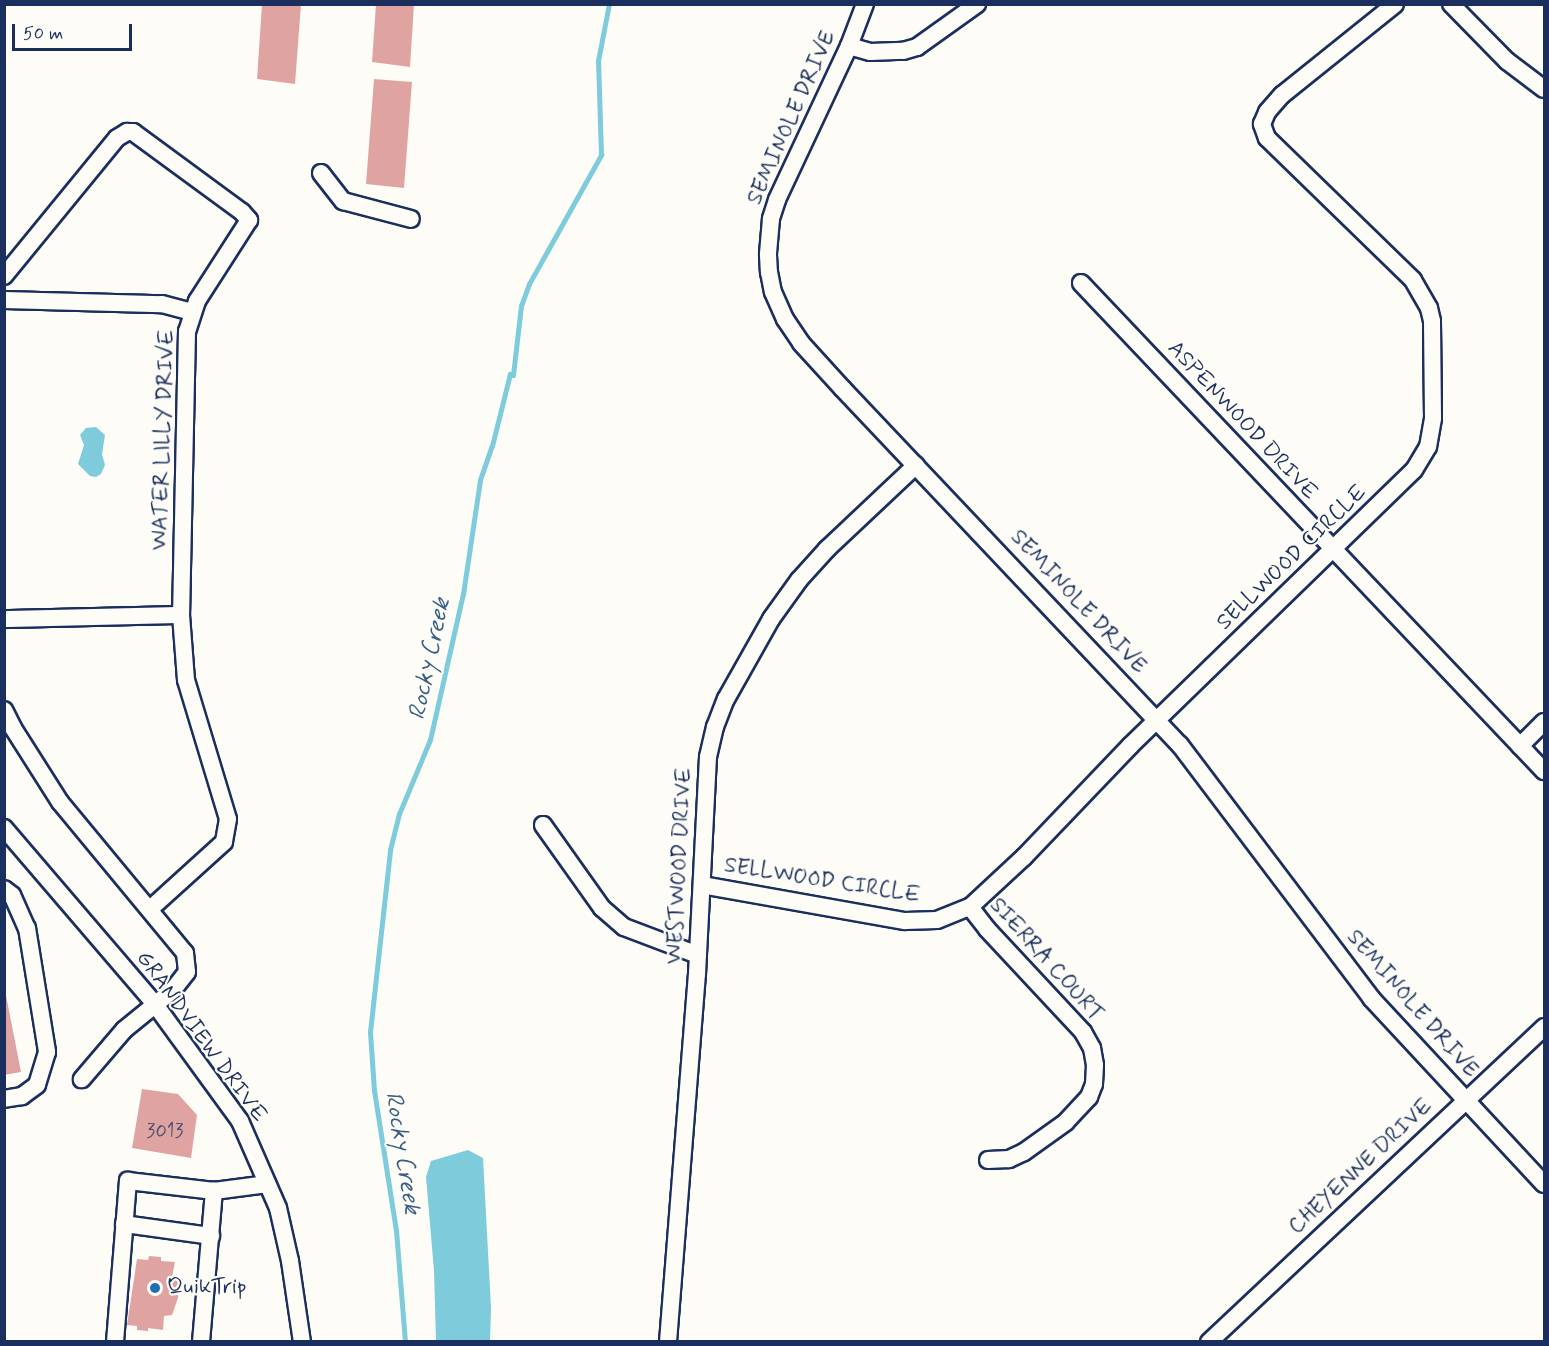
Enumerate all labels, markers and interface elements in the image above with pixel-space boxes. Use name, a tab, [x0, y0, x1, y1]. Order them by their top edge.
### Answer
scale bar	[15, 12, 135, 50]
text: 50 m	[23, 22, 63, 46]
street label: SEMINOLE DRIVE	[741, 26, 843, 210]
street label: WATER LILLY DRIVE	[147, 326, 181, 554]
street label: ASPENWOOD DRIVE	[1161, 335, 1323, 507]
street label: SELLWOOD CIRCLE	[1211, 479, 1373, 637]
street label: SEMINOLE DRIVE	[1004, 524, 1152, 680]
water label: Rocky Creek	[403, 595, 457, 723]
street label: WESTWOOD DRIVE	[662, 766, 698, 966]
street label: SELLWOOD CIRCLE	[721, 852, 923, 910]
street label: SIERRA COURT	[984, 893, 1108, 1027]
street label: SEMINOLE DRIVE	[1340, 924, 1484, 1084]
street label: GRANDVIEW DRIVE	[130, 946, 272, 1128]
water label: Rocky Creek	[378, 1089, 426, 1217]
street label: CHEYENNE DRIVE	[1283, 1093, 1439, 1241]
house number: 3013	[146, 1119, 184, 1143]
place label: QuikTrip	[167, 1275, 246, 1301]
marker: QuikTrip	[148, 1281, 162, 1295]

